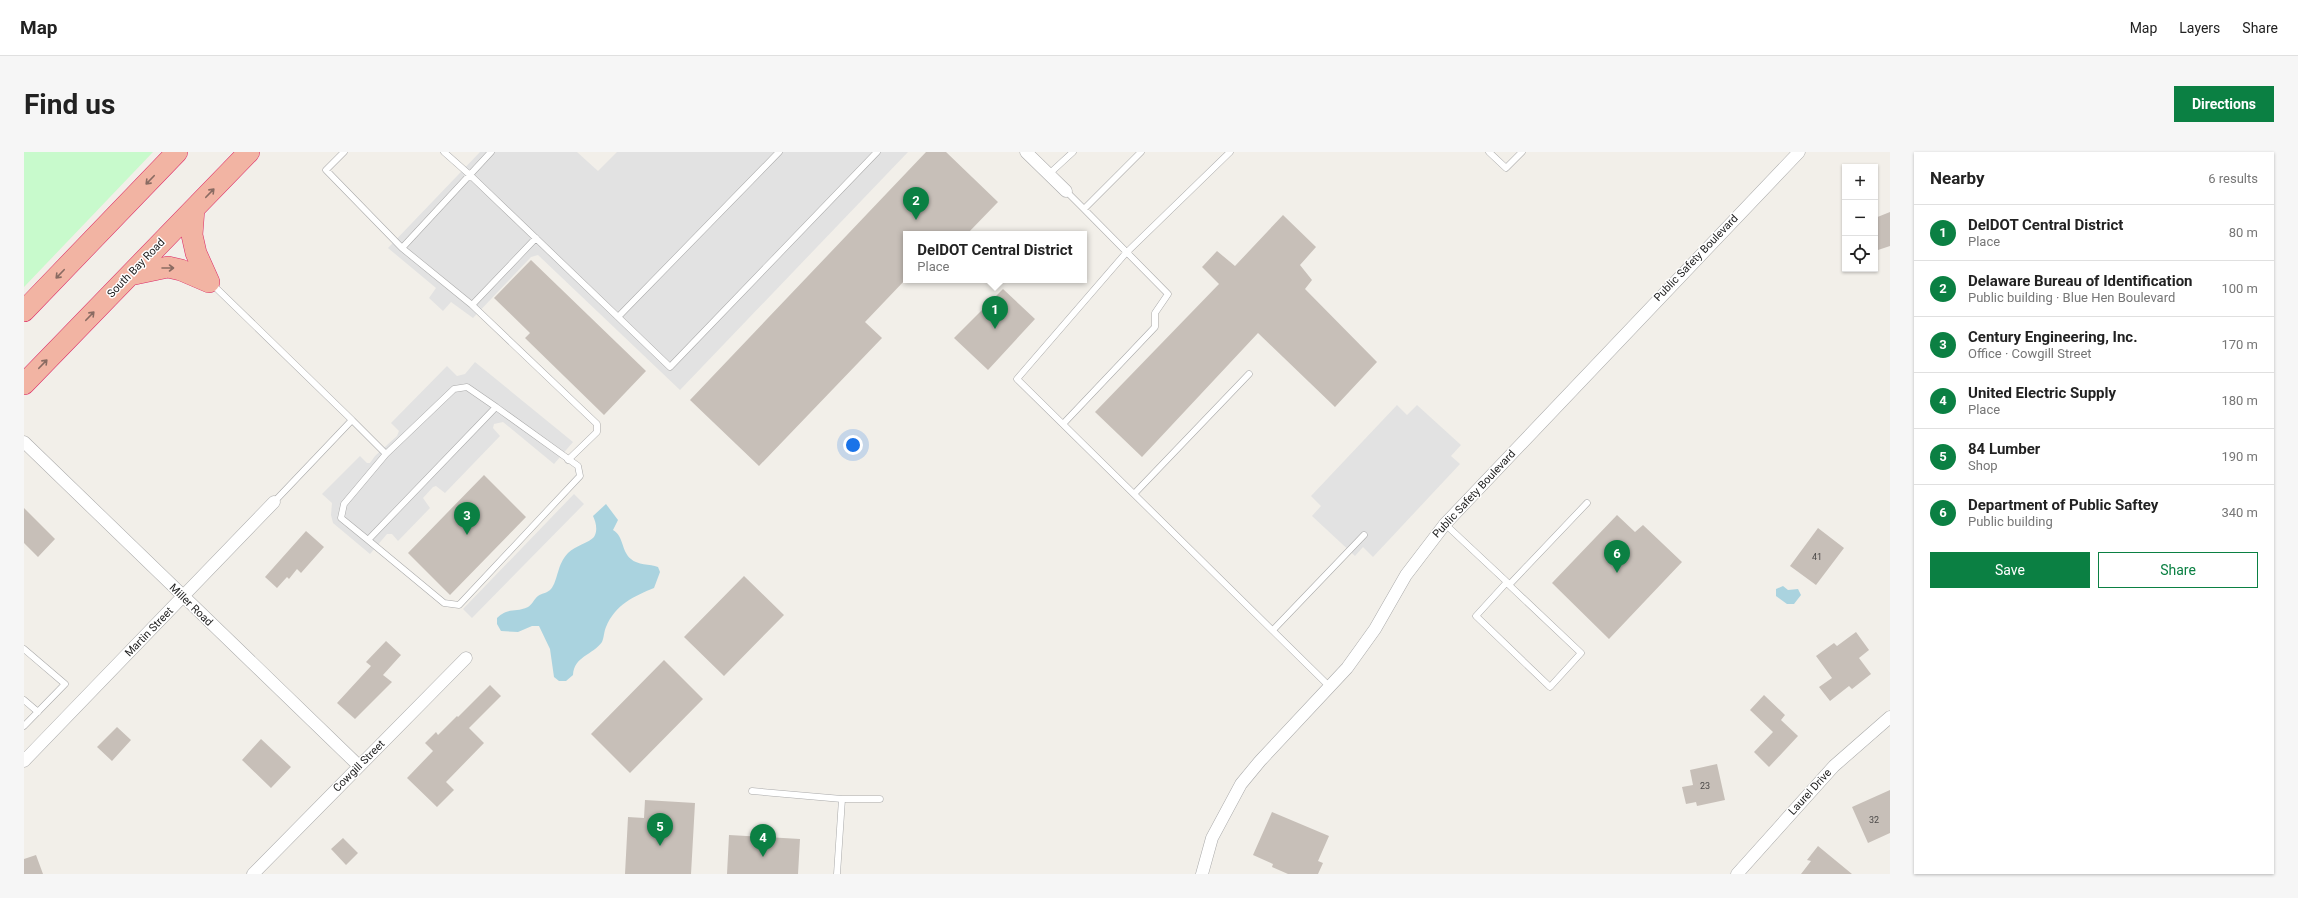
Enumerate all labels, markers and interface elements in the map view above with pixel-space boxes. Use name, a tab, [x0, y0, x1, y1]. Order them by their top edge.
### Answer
text: Map	[20, 16, 58, 39]
text: Map	[2130, 20, 2157, 36]
text: Layers	[2179, 20, 2220, 36]
text: Share	[2242, 20, 2278, 36]
button: Directions	[2174, 86, 2274, 122]
text: Find us	[24, 88, 115, 121]
map controls	[1842, 164, 1878, 272]
button: +	[1842, 164, 1878, 200]
text: Nearby	[1930, 168, 1985, 188]
text: 6 results	[2208, 171, 2258, 186]
one-way arrow	[145, 175, 155, 185]
pin: 2	[903, 187, 929, 220]
one-way arrow	[205, 188, 214, 198]
button: −	[1842, 200, 1878, 236]
street label: Public Safety Boulevard	[1651, 212, 1741, 304]
text: DelDOT Central District	[1968, 216, 2123, 234]
text: 1	[1939, 225, 1947, 240]
text: 80 m	[2229, 225, 2258, 240]
popup	[903, 231, 1087, 283]
text: Place	[1968, 234, 2000, 249]
street label: South Bay Road	[105, 236, 167, 300]
button: locate	[1842, 236, 1878, 272]
text: DelDOT Central District	[917, 241, 1073, 259]
text: Place	[917, 259, 950, 274]
one-way arrow	[161, 264, 174, 272]
one-way arrow	[56, 268, 65, 278]
text: Delaware Bureau of Identification	[1968, 272, 2193, 290]
text: 2	[1939, 281, 1947, 296]
text: 100 m	[2221, 281, 2258, 296]
text: Public building · Blue Hen Boulevard	[1968, 290, 2175, 305]
pin: 1	[982, 296, 1008, 329]
one-way arrow	[85, 311, 94, 321]
text: Century Engineering, Inc.	[1968, 328, 2138, 346]
text: 3	[1939, 337, 1947, 352]
text: 170 m	[2221, 337, 2258, 352]
text: Office · Cowgill Street	[1968, 346, 2092, 361]
one-way arrow	[38, 359, 48, 369]
text: United Electric Supply	[1968, 384, 2116, 402]
text: 4	[1939, 393, 1947, 408]
text: 180 m	[2221, 393, 2258, 408]
text: Place	[1968, 402, 2000, 417]
your location	[843, 435, 863, 455]
text: 84 Lumber	[1968, 440, 2040, 458]
street label: Public Safety Boulevard	[1430, 447, 1518, 541]
text: 5	[1939, 449, 1947, 464]
text: 190 m	[2221, 449, 2258, 464]
text: Shop	[1968, 458, 1998, 473]
text: Department of Public Saftey	[1968, 496, 2158, 514]
pin: 3	[454, 502, 480, 535]
text: 6	[1939, 505, 1947, 520]
text: 340 m	[2221, 505, 2258, 520]
text: Public building	[1968, 514, 2053, 529]
pin: 6	[1604, 540, 1630, 573]
house number: 41	[1812, 552, 1822, 562]
button: Save	[1930, 552, 2090, 588]
button: Share	[2098, 552, 2258, 588]
street label: Miller Road	[167, 581, 215, 629]
street label: Martin Street	[122, 604, 176, 659]
street label: Cowgill Street	[330, 737, 388, 795]
street label: Laurel Drive	[1786, 766, 1834, 818]
house number: 23	[1700, 781, 1710, 791]
pin: 5	[647, 813, 673, 846]
house number: 32	[1869, 815, 1879, 825]
pin: 4	[750, 824, 776, 857]

